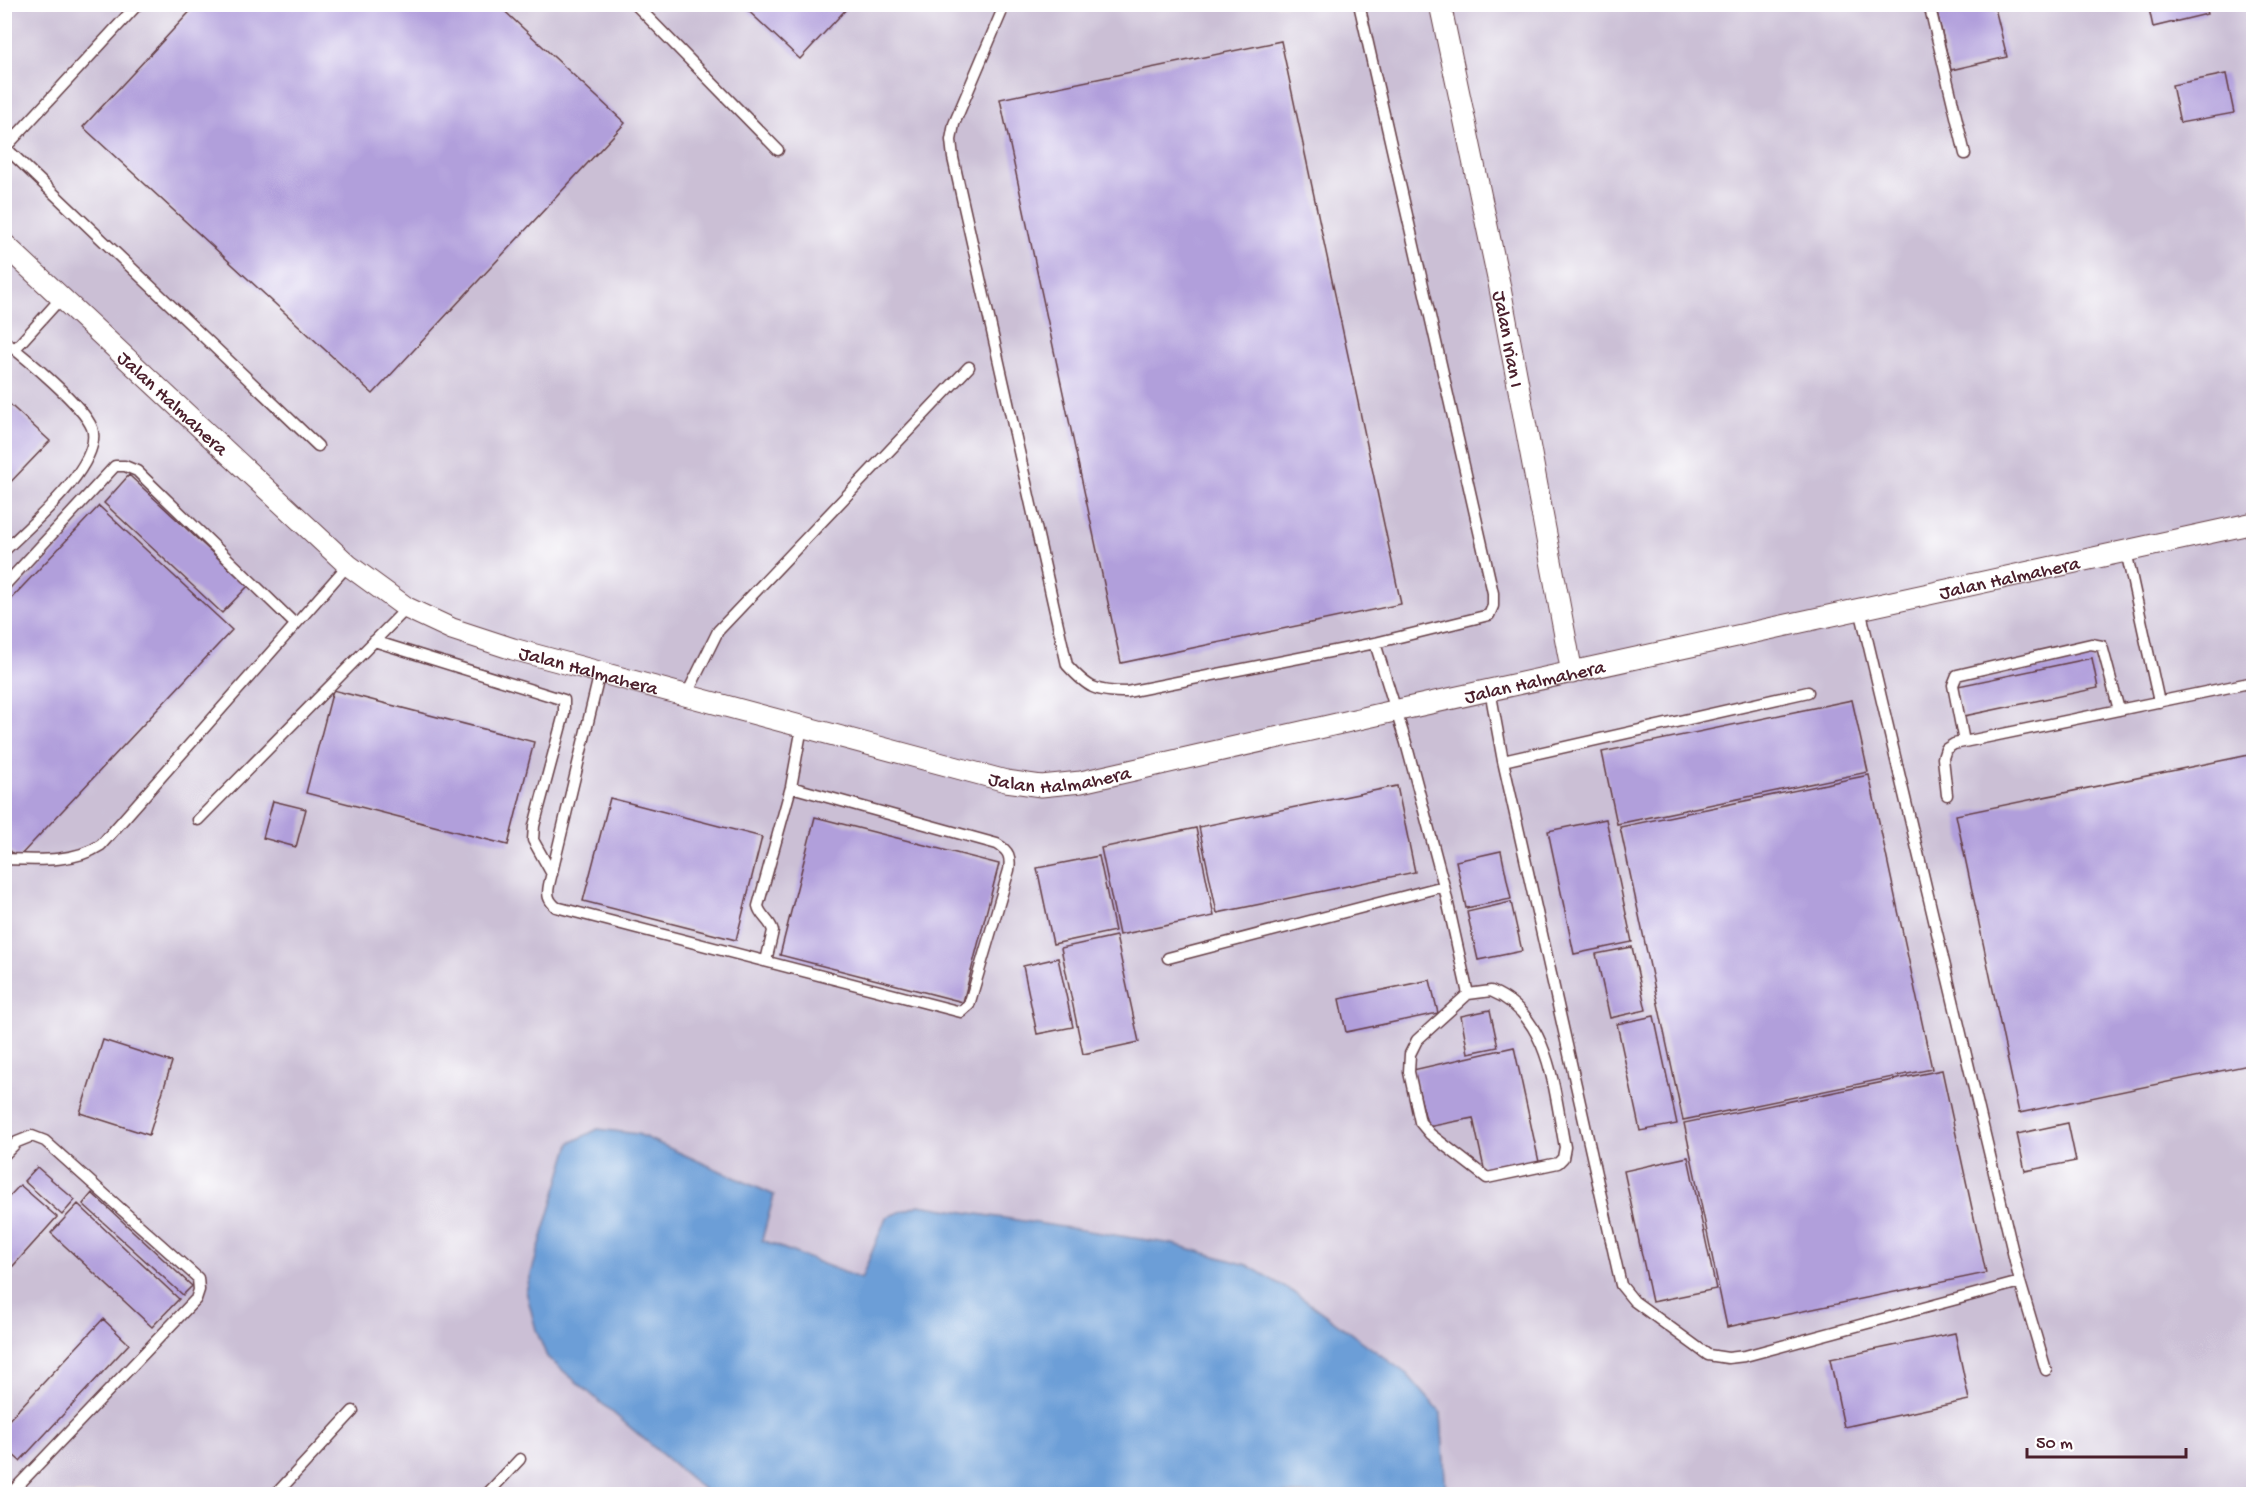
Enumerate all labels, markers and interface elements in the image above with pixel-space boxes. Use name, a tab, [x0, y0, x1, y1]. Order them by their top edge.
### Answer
street label: Jalan Irian I	[1486, 289, 1526, 390]
street label: Jalan Halmahera	[111, 348, 232, 463]
street label: Jalan Halmahera	[1938, 553, 2083, 606]
street label: Jalan Halmahera	[516, 643, 661, 703]
street label: Jalan Halmahera	[1463, 657, 1608, 710]
street label: Jalan Halmahera	[985, 763, 1134, 801]
scale bar	[2027, 1421, 2186, 1459]
text: 50 m	[2036, 1434, 2073, 1455]

